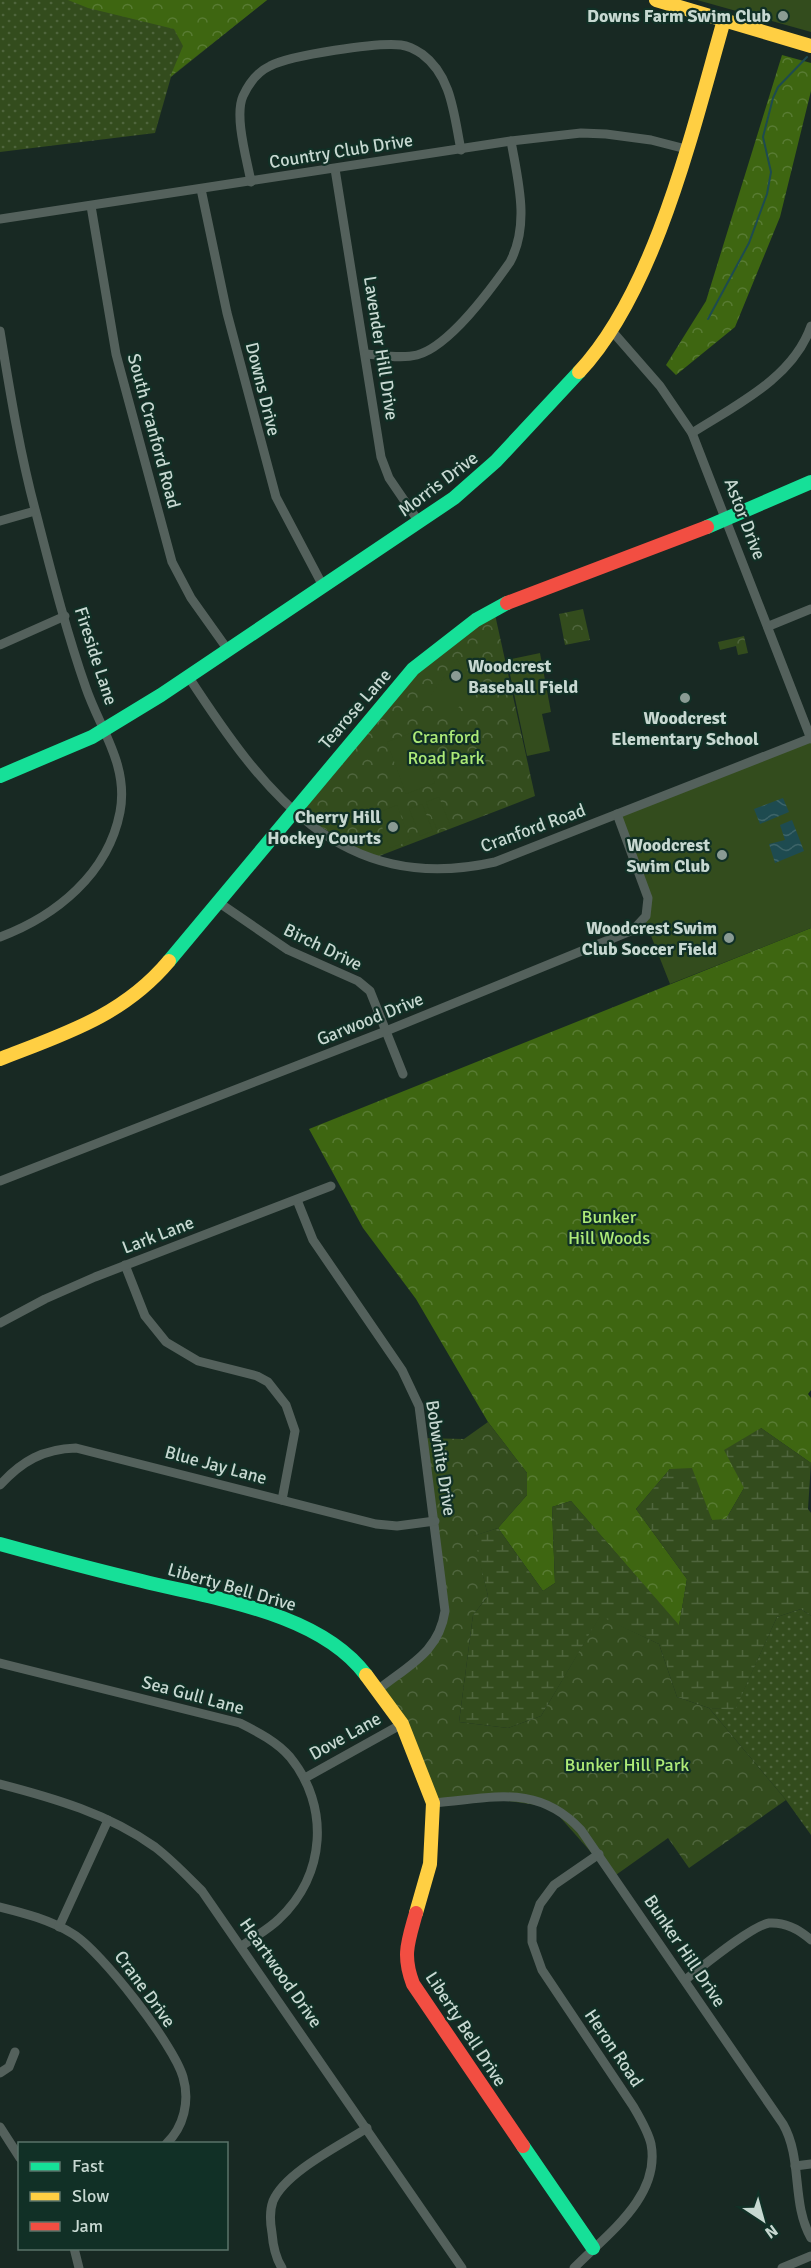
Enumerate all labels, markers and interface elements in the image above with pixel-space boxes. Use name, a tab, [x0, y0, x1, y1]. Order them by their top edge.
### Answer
place label: Downs Farm Swim Club	[587, 5, 771, 27]
marker: Downs Farm Swim Club	[776, 9, 790, 23]
street label: Country Club Drive	[268, 129, 414, 173]
street label: Lavender Hill Drive	[359, 274, 403, 422]
street label: Downs Drive	[241, 340, 285, 438]
street label: South Cranford Road	[123, 351, 185, 511]
street label: Morris Drive	[394, 447, 482, 521]
street label: Astor Drive	[719, 475, 771, 563]
street label: Fireside Lane	[70, 604, 122, 708]
place label: Woodcrest Baseball Field	[468, 655, 579, 698]
street label: Tearose Lane	[314, 664, 396, 754]
marker: Woodcrest Baseball Field	[449, 669, 463, 683]
marker: Woodcrest Elementary School	[678, 691, 692, 705]
place label: Woodcrest Elementary School	[611, 707, 759, 750]
park label: Cranford Road Park	[407, 726, 485, 769]
street label: Cranford Road	[478, 799, 588, 857]
place label: Cherry Hill Hockey Courts	[267, 806, 381, 849]
marker: Cherry Hill Hockey Courts	[386, 820, 400, 834]
place label: Woodcrest Swim Club	[627, 834, 710, 877]
marker: Woodcrest Swim Club	[715, 848, 729, 862]
place label: Woodcrest Swim Club Soccer Field	[582, 917, 717, 960]
street label: Birch Drive	[280, 919, 366, 975]
marker: Woodcrest Swim Club Soccer Field	[722, 931, 736, 945]
street label: Garwood Drive	[314, 988, 426, 1050]
park label: Bunker Hill Woods	[568, 1206, 650, 1249]
street label: Lark Lane	[119, 1211, 197, 1259]
street label: Bobwhite Drive	[421, 1399, 461, 1517]
street label: Blue Jay Lane	[163, 1441, 269, 1489]
street label: Liberty Bell Drive	[165, 1558, 299, 1616]
street label: Sea Gull Lane	[139, 1671, 247, 1719]
street label: Dove Lane	[305, 1707, 385, 1765]
park label: Bunker Hill Park	[565, 1754, 689, 1776]
street label: Bunker Hill Drive	[639, 1891, 731, 2011]
street label: Heartwood Drive	[235, 1914, 327, 2032]
street label: Crane Drive	[110, 1946, 180, 2032]
street label: Liberty Bell Drive	[421, 1967, 511, 2091]
street label: Heron Road	[580, 2005, 648, 2091]
legend	[18, 2142, 228, 2250]
text: Fast	[72, 2155, 104, 2177]
text: Slow	[72, 2185, 109, 2207]
north arrow	[733, 2190, 793, 2250]
text: Jam	[72, 2215, 103, 2237]
text: N	[761, 2220, 782, 2243]

